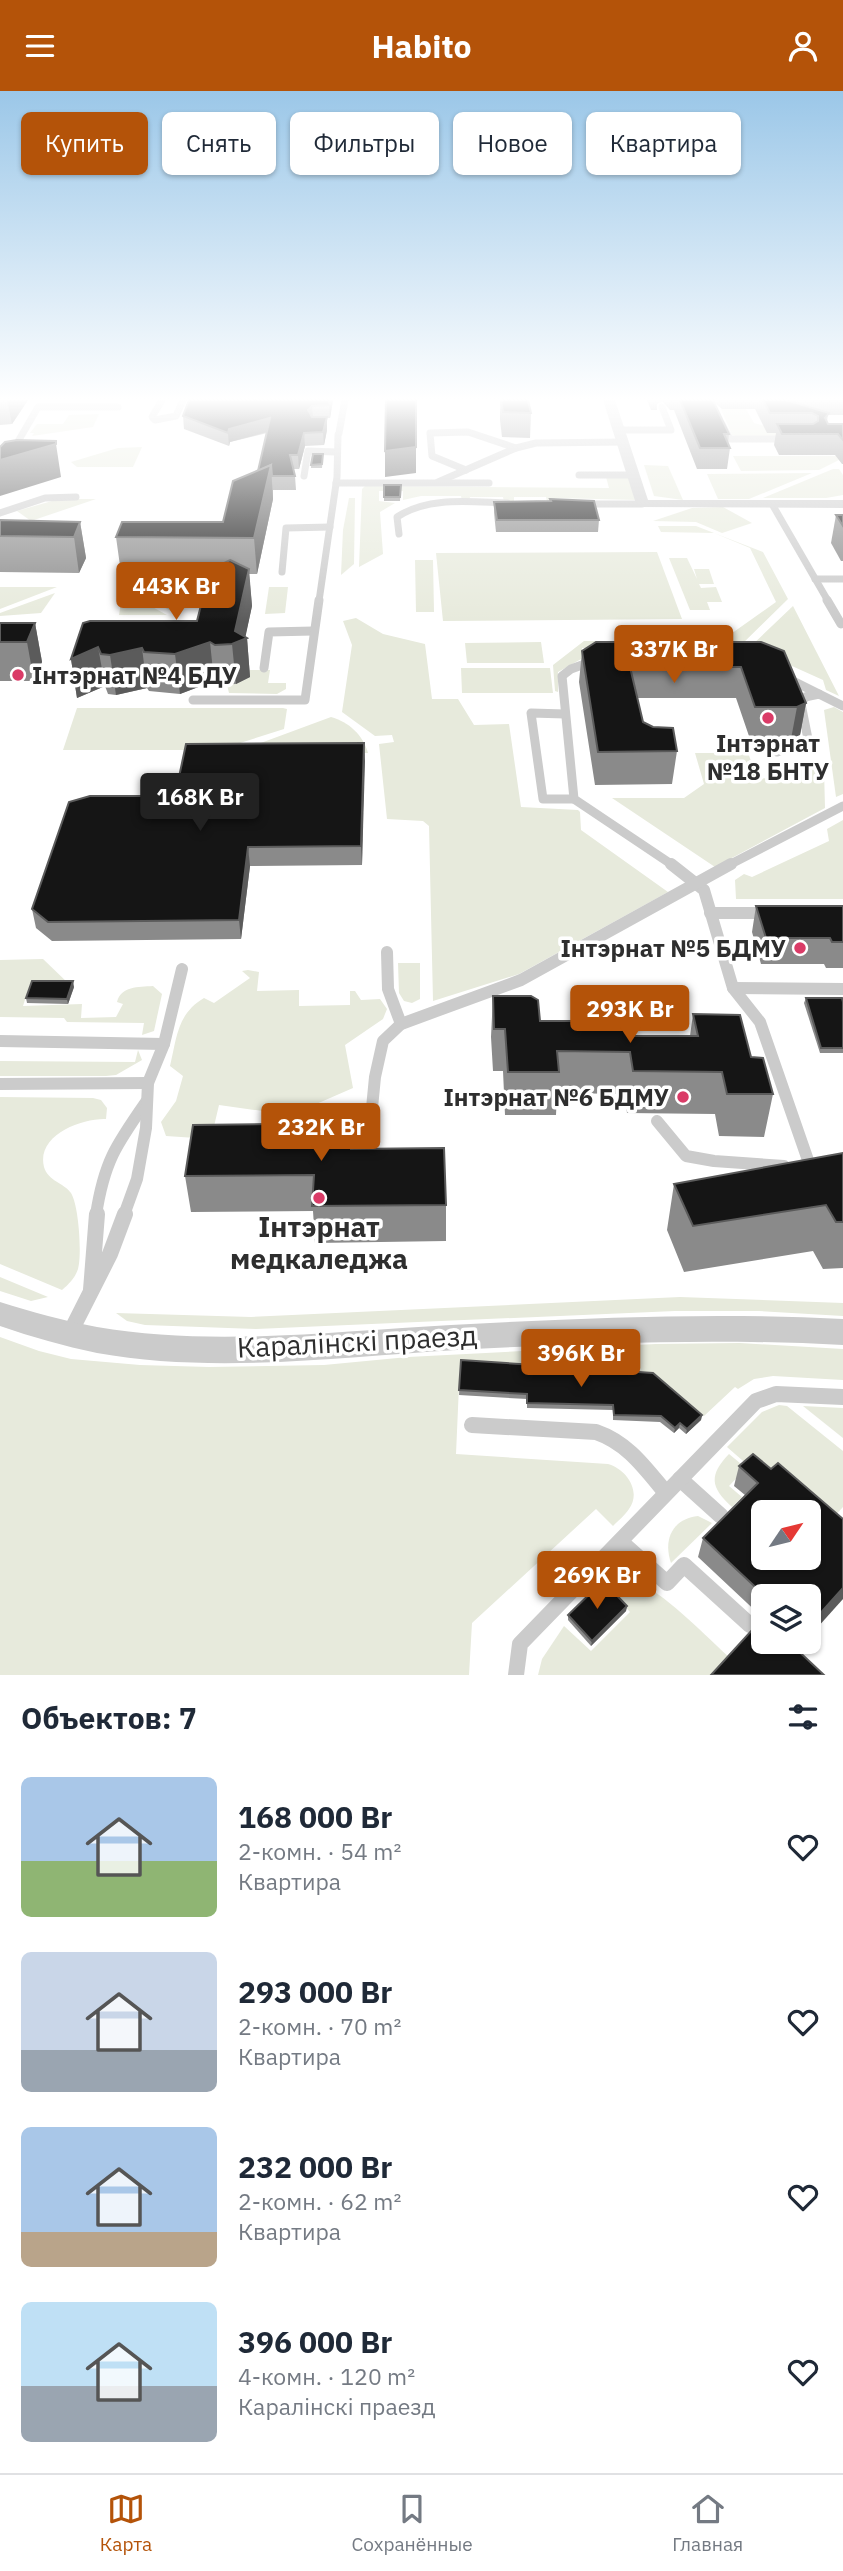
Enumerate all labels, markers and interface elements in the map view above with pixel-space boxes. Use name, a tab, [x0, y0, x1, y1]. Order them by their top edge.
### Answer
text: Habito	[371, 25, 472, 67]
icon: menu	[21, 27, 59, 65]
icon: person	[784, 27, 822, 65]
chip: Купить	[21, 112, 148, 175]
chip: Снять	[162, 112, 276, 175]
chip: Фильтры	[290, 112, 439, 175]
chip: Новое	[453, 112, 572, 175]
chip: Квартира	[586, 112, 741, 175]
pin: 443K Br	[111, 563, 241, 622]
text: 443K Br	[132, 570, 220, 600]
pin: 337K Br	[609, 625, 739, 685]
text: 337K Br	[630, 633, 718, 663]
place label: Інтэрнат №4 БДУ	[32, 659, 237, 691]
marker: Інтэрнат №4 БДУ	[10, 667, 26, 683]
marker: Інтэрнат №18 БНТУ	[760, 710, 776, 726]
place label: Інтэрнат №18 БНТУ	[707, 727, 829, 787]
pin: 168K Br	[135, 773, 265, 833]
text: 168K Br	[156, 781, 244, 811]
place label: Інтэрнат №5 БДМУ	[560, 932, 786, 964]
marker: Інтэрнат №5 БДМУ	[792, 940, 808, 956]
pin: 293K Br	[565, 985, 695, 1045]
text: 293K Br	[586, 993, 674, 1023]
place label: Інтэрнат №6 БДМУ	[443, 1081, 669, 1113]
marker: Інтэрнат №6 БДМУ	[675, 1089, 691, 1105]
pin: 232K Br	[256, 1103, 386, 1163]
text: 232K Br	[277, 1111, 365, 1141]
marker: Інтэрнат медкаледжа	[311, 1190, 327, 1206]
place label: Інтэрнат медкаледжа	[230, 1208, 408, 1277]
street label: Каралінскі праезд	[236, 1316, 478, 1366]
pin: 396K Br	[516, 1329, 646, 1389]
text: 396K Br	[537, 1337, 625, 1367]
north arrow	[751, 1500, 821, 1570]
map controls	[751, 1500, 821, 1654]
pin: 269K Br	[532, 1551, 662, 1611]
text: 269K Br	[553, 1559, 641, 1589]
button: layers	[751, 1584, 821, 1654]
text: Объектов: 7	[21, 1698, 197, 1737]
icon: filters	[784, 1698, 822, 1736]
text: 168 000 Br	[238, 1797, 392, 1836]
icon: home	[77, 1805, 161, 1889]
icon: heart	[784, 1828, 822, 1866]
text: 2-комн. · 54 m²	[238, 1836, 401, 1866]
text: Квартира	[238, 1866, 341, 1896]
text: 293 000 Br	[238, 1972, 392, 2011]
icon: home	[77, 1980, 161, 2064]
icon: heart	[784, 2003, 822, 2041]
text: 2-комн. · 70 m²	[238, 2011, 401, 2041]
text: Квартира	[238, 2041, 341, 2071]
text: 232 000 Br	[238, 2147, 392, 2186]
icon: home	[77, 2155, 161, 2239]
icon: heart	[784, 2178, 822, 2216]
text: 2-комн. · 62 m²	[238, 2186, 401, 2216]
text: Квартира	[238, 2216, 341, 2246]
text: 396 000 Br	[238, 2322, 392, 2361]
icon: home	[77, 2330, 161, 2414]
icon: heart	[784, 2353, 822, 2391]
text: 4-комн. · 120 m²	[238, 2361, 415, 2391]
text: Каралінскі праезд	[238, 2391, 436, 2421]
tab: Карта	[100, 2490, 152, 2556]
tab: Сохранённые	[352, 2490, 473, 2556]
tab: Главная	[672, 2490, 743, 2556]

